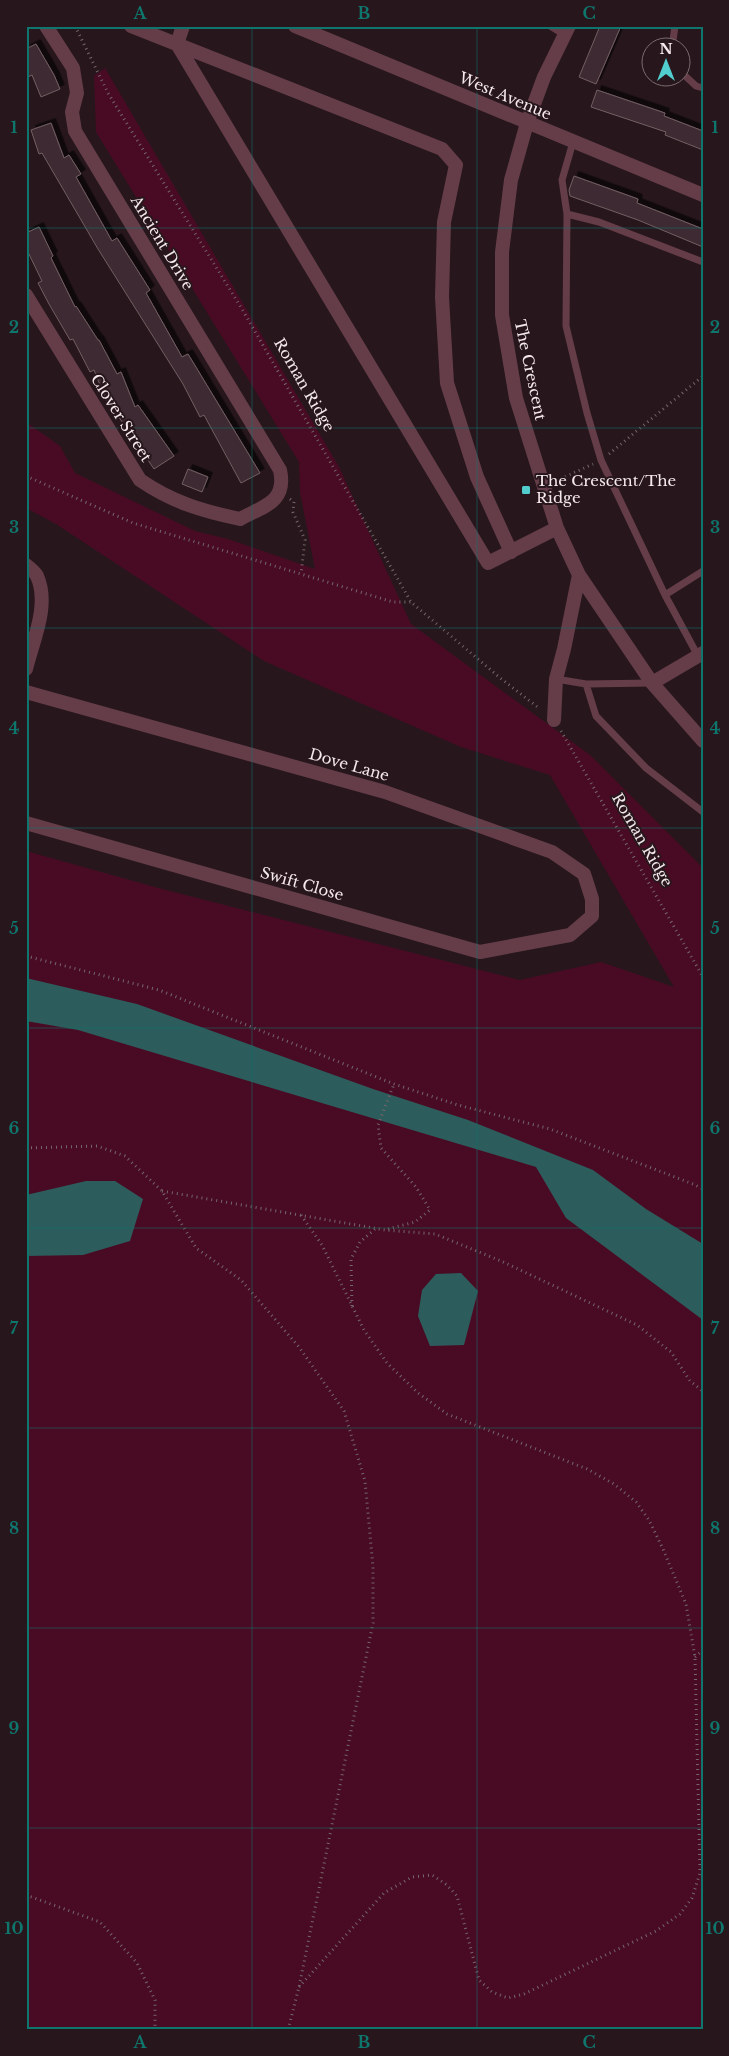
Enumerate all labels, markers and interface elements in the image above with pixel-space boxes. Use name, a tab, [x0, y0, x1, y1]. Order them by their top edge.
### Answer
text: A	[133, 3, 148, 23]
text: B	[358, 3, 371, 23]
text: C	[582, 3, 596, 23]
north arrow	[642, 38, 692, 88]
text: N	[659, 40, 673, 58]
street label: West Avenue	[455, 67, 554, 124]
text: 1	[11, 117, 18, 137]
text: 1	[712, 117, 719, 137]
street label: Ancient Drive	[126, 191, 198, 293]
text: 2	[9, 317, 19, 337]
text: 2	[710, 317, 720, 337]
street label: The Crescent	[511, 318, 550, 422]
street label: Roman Ridge	[270, 334, 339, 435]
street label: Clover Street	[87, 370, 156, 465]
place label: The Crescent/The Ridge	[536, 471, 676, 507]
marker: The Crescent/The Ridge	[520, 484, 532, 496]
text: 3	[9, 517, 19, 537]
text: 3	[710, 517, 720, 537]
text: 4	[9, 718, 19, 738]
text: 4	[710, 718, 720, 738]
street label: Dove Lane	[307, 744, 391, 785]
street label: Roman Ridge	[608, 789, 677, 890]
street label: Swift Close	[258, 863, 346, 904]
text: 5	[9, 918, 19, 938]
text: 5	[710, 918, 720, 938]
text: 6	[9, 1118, 20, 1138]
text: 6	[710, 1118, 721, 1138]
text: 7	[10, 1318, 19, 1338]
text: 7	[711, 1318, 720, 1338]
text: 8	[9, 1518, 19, 1538]
text: 8	[710, 1518, 720, 1538]
text: 9	[9, 1718, 20, 1738]
text: 9	[710, 1718, 721, 1738]
text: 10	[4, 1918, 24, 1938]
text: 10	[705, 1918, 725, 1938]
text: A	[133, 2032, 148, 2052]
text: B	[358, 2032, 371, 2052]
text: C	[582, 2032, 596, 2052]

